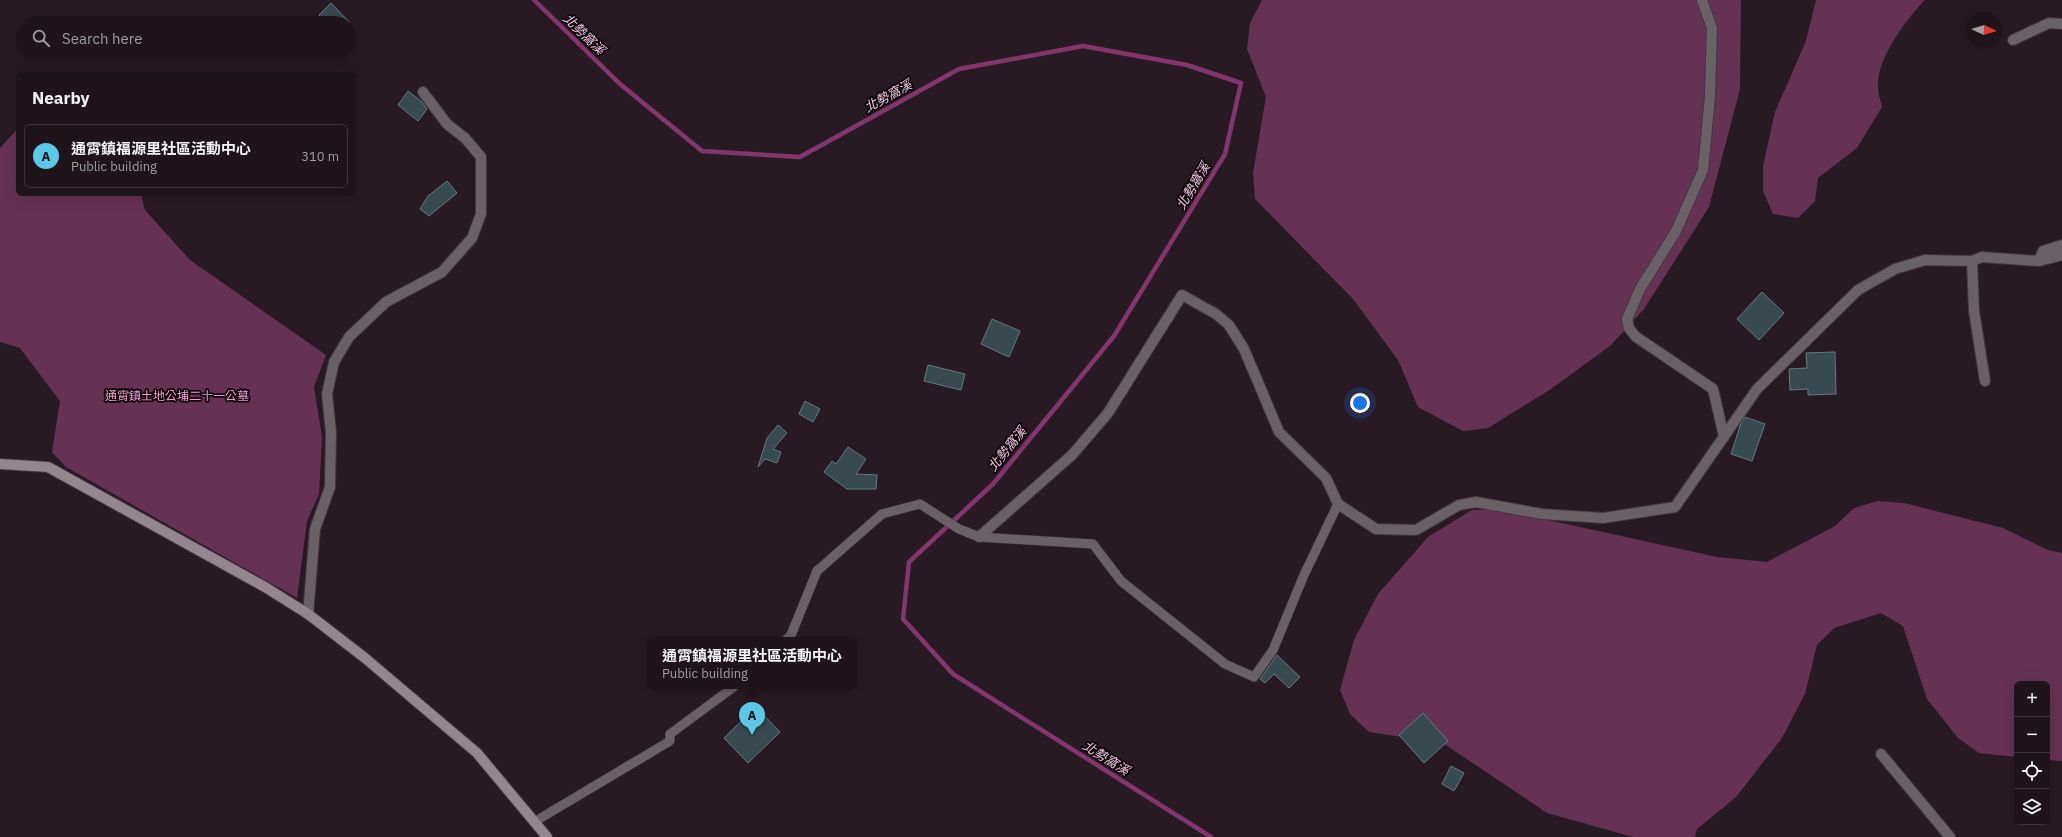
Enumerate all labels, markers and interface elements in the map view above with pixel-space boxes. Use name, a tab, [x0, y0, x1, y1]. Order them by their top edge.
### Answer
water label: 北勢窩溪	[559, 10, 610, 60]
north arrow	[1966, 12, 2002, 48]
search box	[16, 16, 356, 60]
icon: search	[30, 27, 52, 49]
text: Search here	[62, 29, 142, 48]
water label: 北勢窩溪	[861, 75, 917, 116]
text: Nearby	[32, 87, 90, 109]
text: 通霄鎮福源里社區活動中心	[71, 139, 251, 158]
text: A	[42, 148, 50, 165]
text: 310 m	[301, 148, 339, 165]
text: Public building	[71, 158, 157, 175]
water label: 北勢窩溪	[1172, 158, 1215, 213]
park label: 通霄鎮土地公埔二十一公墓	[105, 388, 249, 403]
your location	[1350, 393, 1370, 413]
water label: 北勢窩溪	[984, 422, 1031, 475]
popup	[648, 637, 856, 689]
text: 通霄鎮福源里社區活動中心	[662, 646, 842, 665]
text: Public building	[662, 665, 748, 682]
map controls	[2014, 681, 2050, 825]
button: +	[2014, 681, 2050, 717]
pin: A	[739, 702, 765, 735]
button: −	[2014, 717, 2050, 753]
water label: 北勢窩溪	[1079, 737, 1134, 780]
button: locate	[2014, 753, 2050, 789]
button: layers	[2014, 789, 2050, 825]

